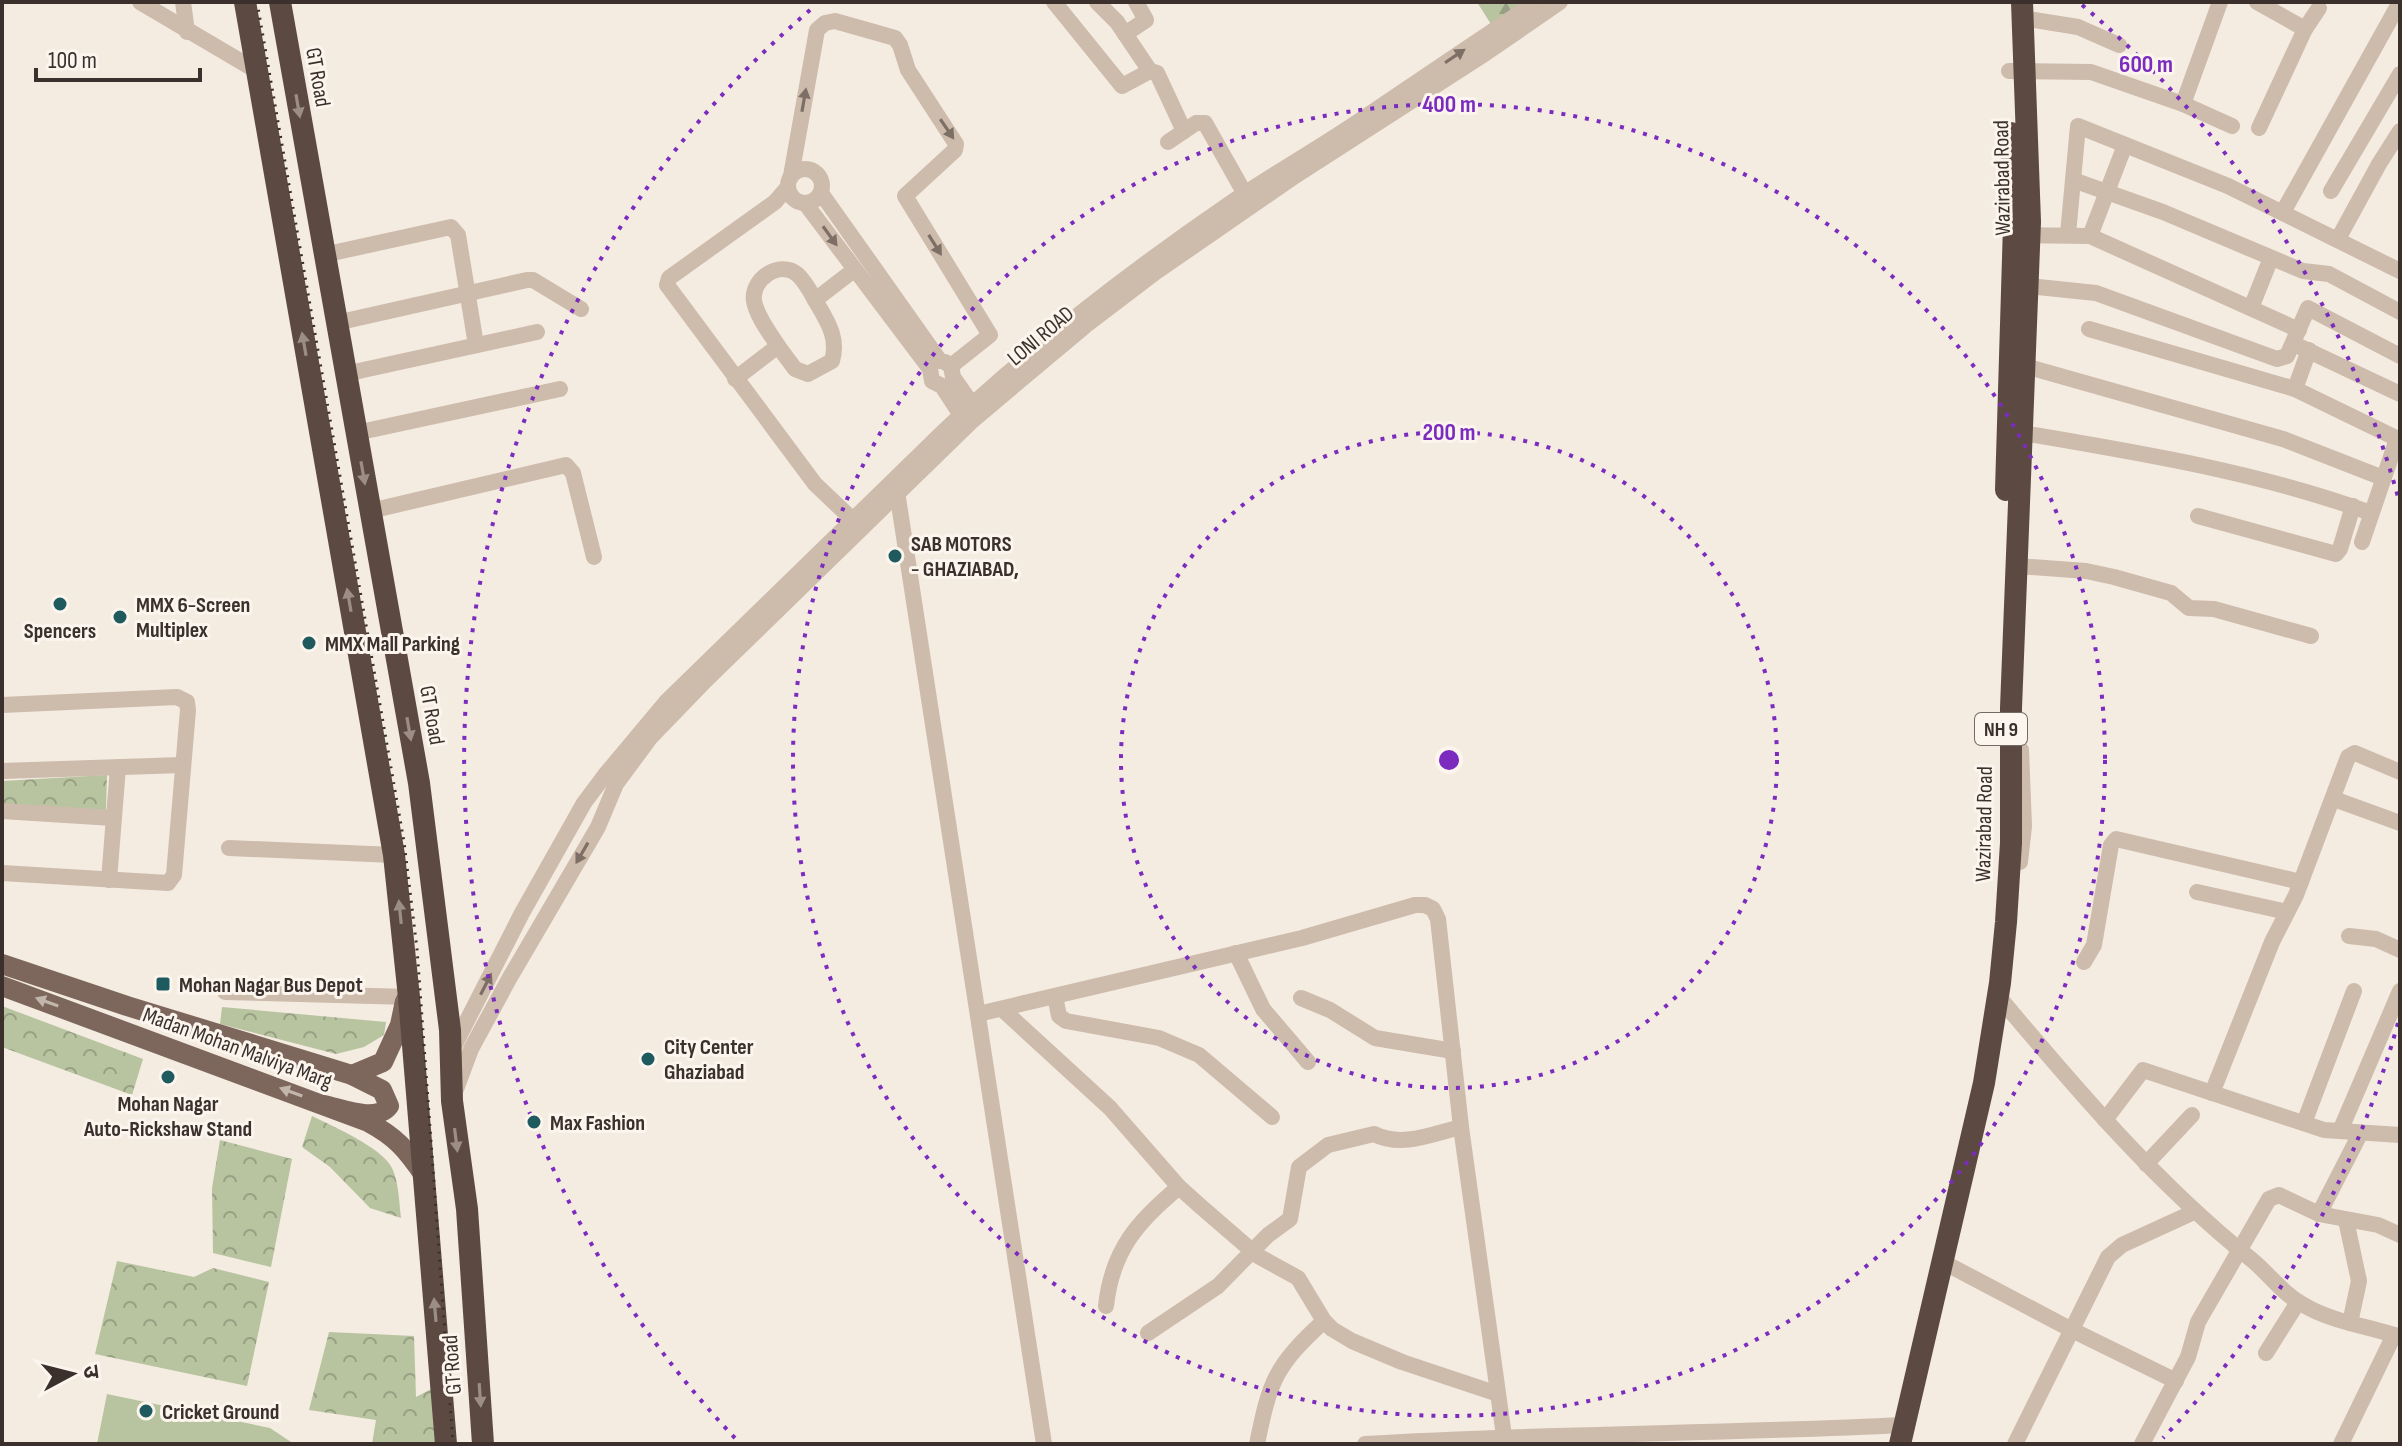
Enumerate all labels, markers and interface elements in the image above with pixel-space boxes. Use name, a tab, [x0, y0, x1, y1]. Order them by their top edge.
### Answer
scale bar	[36, 32, 200, 82]
street label: GT Road	[299, 45, 336, 109]
text: 100 m	[48, 46, 97, 75]
one-way arrow	[1444, 49, 1466, 64]
text: 600 m	[2119, 50, 2173, 79]
one-way arrow	[798, 87, 810, 112]
text: 400 m	[1422, 90, 1476, 119]
one-way arrow	[292, 94, 304, 119]
one-way arrow	[939, 118, 954, 140]
street label: Wazirabad Road	[1988, 120, 2017, 236]
one-way arrow	[821, 226, 837, 246]
one-way arrow	[927, 234, 941, 256]
street label: LONI ROAD	[1002, 300, 1080, 372]
one-way arrow	[298, 331, 310, 356]
text: 200 m	[1422, 418, 1476, 447]
one-way arrow	[357, 461, 369, 486]
place label: SAB MOTORS - GHAZIABAD,	[911, 531, 1019, 583]
marker: SAB MOTORS - GHAZIABAD,	[886, 547, 904, 565]
one-way arrow	[342, 588, 355, 613]
place label: MMX 6-Screen Multiplex	[136, 592, 250, 644]
marker: Spencers	[51, 595, 69, 613]
marker: MMX 6-Screen Multiplex	[111, 608, 129, 626]
place label: Spencers	[24, 618, 96, 645]
place label: MMX Mall Parking	[325, 631, 460, 658]
marker: MMX Mall Parking	[300, 634, 318, 652]
street label: GT Road	[413, 683, 450, 747]
road number: NH 9	[1975, 713, 2027, 745]
one-way arrow	[403, 716, 415, 741]
centre of rings	[1435, 746, 1463, 774]
street label: Wazirabad Road	[1970, 766, 1999, 882]
one-way arrow	[575, 842, 589, 864]
one-way arrow	[394, 899, 407, 924]
place label: Mohan Nagar Bus Depot	[179, 972, 363, 999]
one-way arrow	[480, 973, 493, 996]
marker: Mohan Nagar Bus Depot	[154, 975, 172, 993]
one-way arrow	[35, 995, 59, 1008]
street label: Madan Mohan Malviya Marg	[139, 1002, 336, 1095]
place label: City Center Ghaziabad	[664, 1034, 754, 1086]
marker: City Center Ghaziabad	[639, 1050, 657, 1068]
marker: Mohan Nagar Auto-Rickshaw Stand	[159, 1068, 177, 1086]
one-way arrow	[279, 1085, 303, 1098]
place label: Mohan Nagar Auto-Rickshaw Stand	[83, 1091, 252, 1143]
place label: Max Fashion	[550, 1110, 645, 1137]
marker: Max Fashion	[525, 1113, 543, 1131]
one-way arrow	[450, 1127, 463, 1152]
one-way arrow	[428, 1298, 441, 1323]
north arrow	[32, 1334, 112, 1414]
street label: GT Road	[437, 1334, 468, 1396]
text: उ	[76, 1364, 105, 1381]
one-way arrow	[474, 1383, 487, 1408]
place label: Cricket Ground	[162, 1399, 279, 1426]
marker: Cricket Ground	[137, 1402, 155, 1420]

